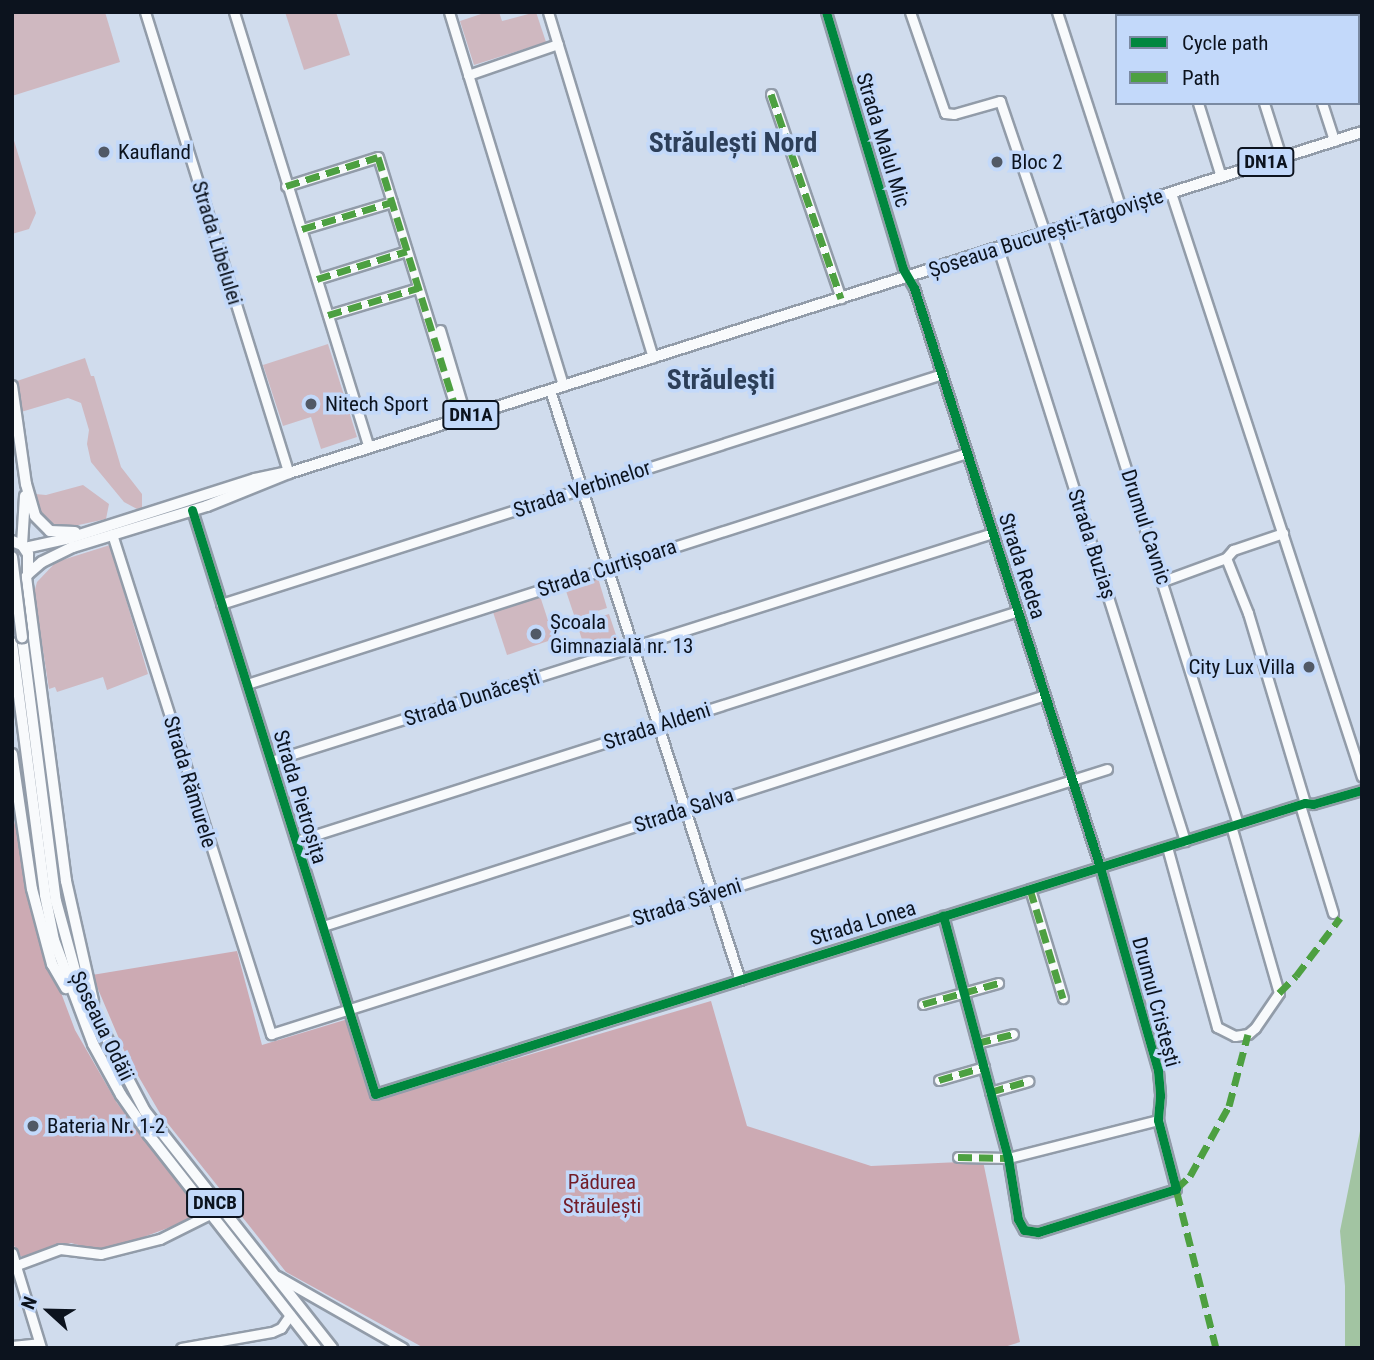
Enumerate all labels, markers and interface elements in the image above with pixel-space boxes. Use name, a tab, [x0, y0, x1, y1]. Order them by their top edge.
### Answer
legend	[1115, 14, 1360, 105]
text: Cycle path	[1182, 31, 1268, 55]
text: Path	[1182, 66, 1220, 90]
street label: Strada Malul Mic	[851, 70, 915, 210]
district label: Străulești Nord	[649, 126, 817, 160]
place label: Kaufland	[118, 139, 191, 165]
marker: Kaufland	[96, 144, 112, 160]
road number: DN1A	[1236, 146, 1296, 178]
place label: Bloc 2	[1011, 149, 1063, 175]
marker: Bloc 2	[989, 154, 1005, 170]
street label: Strada Libelulei	[186, 178, 248, 308]
street label: Șoseaua București-Târgoviște	[925, 183, 1167, 283]
district label: Străuleşti	[667, 363, 775, 397]
place label: Nitech Sport	[325, 391, 428, 417]
marker: Nitech Sport	[303, 396, 319, 412]
road number: DN1A	[441, 400, 501, 430]
street label: Strada Verbinelor	[510, 455, 654, 523]
street label: Drumul Cavnic	[1116, 466, 1176, 588]
street label: Strada Buziaș	[1062, 486, 1122, 602]
street label: Strada Redea	[993, 510, 1051, 622]
street label: Strada Curtișoara	[534, 534, 680, 602]
place label: Școala Gimnazială nr. 13	[550, 609, 693, 659]
marker: Școala Gimnazială nr. 13	[528, 626, 544, 642]
place label: City Lux Villa	[1188, 654, 1295, 680]
marker: City Lux Villa	[1301, 659, 1317, 675]
street label: Strada Dunăcești	[401, 664, 543, 732]
street label: Strada Aldeni	[600, 697, 714, 755]
street label: Strada Rămurele	[158, 713, 222, 851]
street label: Strada Pietroșița	[268, 727, 332, 867]
street label: Strada Salva	[631, 782, 737, 838]
street label: Strada Săveni	[629, 873, 745, 931]
street label: Strada Lonea	[807, 895, 919, 951]
street label: Drumul Cristești	[1127, 934, 1185, 1070]
street label: Șoseaua Odăii	[65, 967, 139, 1085]
place label: Bateria Nr. 1-2	[47, 1113, 165, 1139]
marker: Bateria Nr. 1-2	[25, 1118, 41, 1134]
park label: Pădurea Străulești	[563, 1169, 641, 1219]
road number: DNCB	[185, 1188, 245, 1218]
north arrow	[14, 1276, 84, 1346]
text: N	[16, 1293, 42, 1313]

